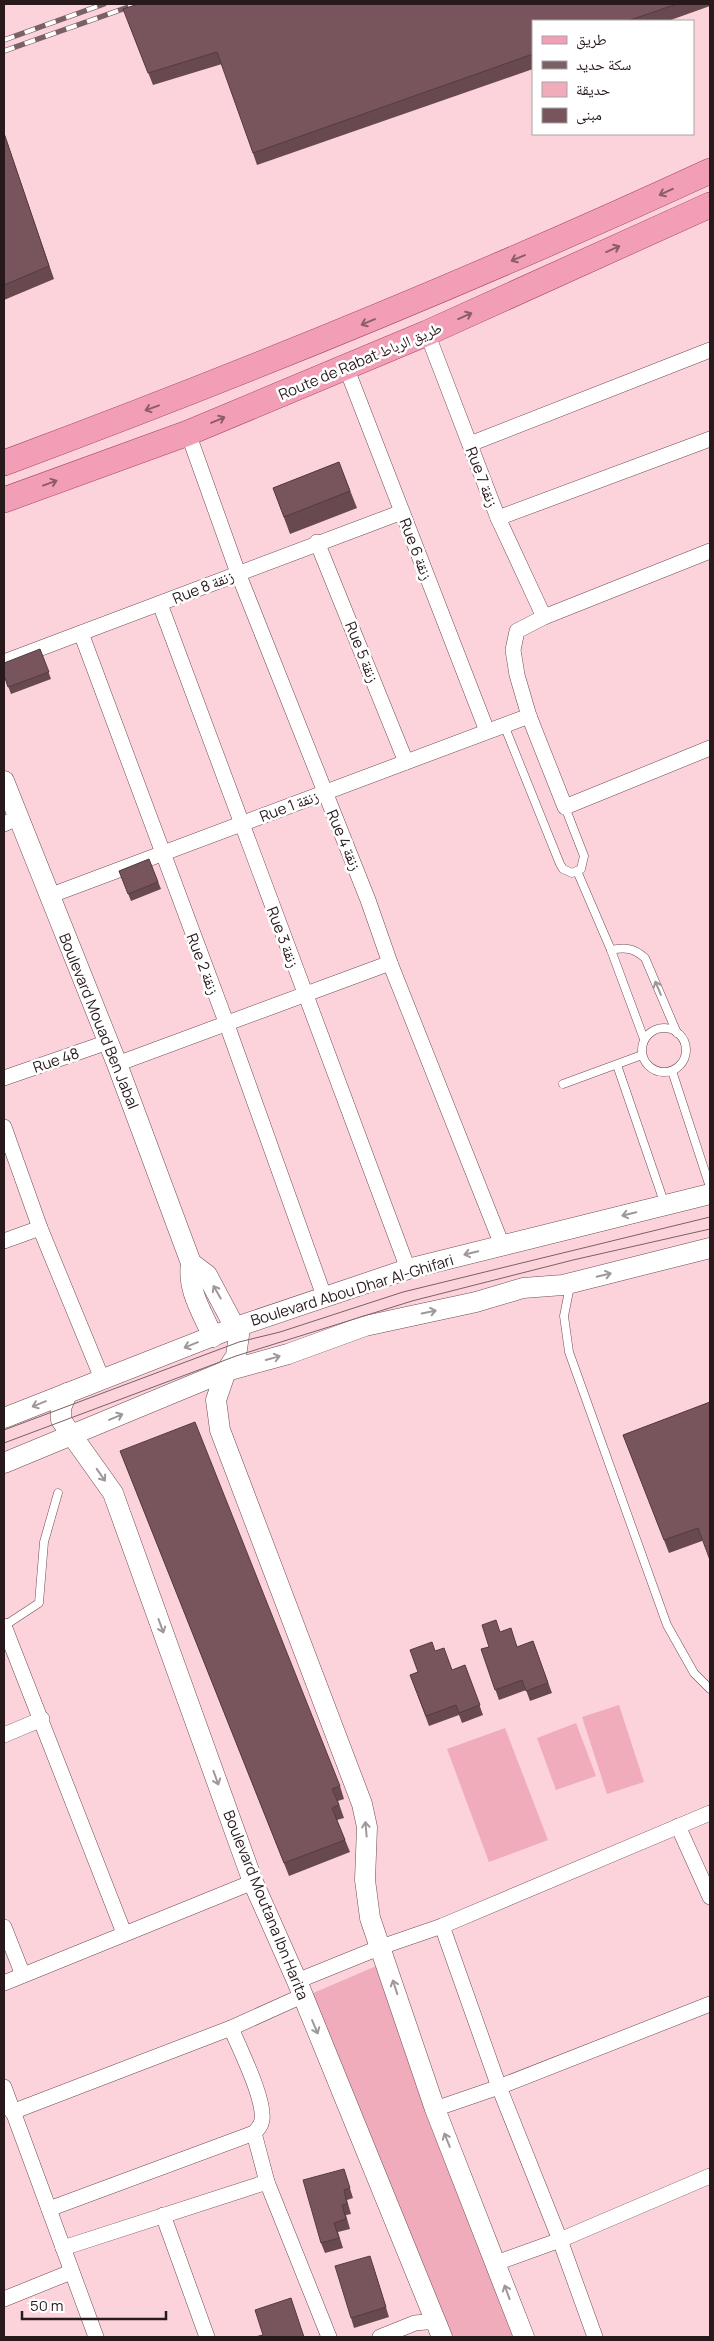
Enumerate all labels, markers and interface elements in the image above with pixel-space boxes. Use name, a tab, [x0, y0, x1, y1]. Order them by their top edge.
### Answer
legend	[532, 20, 694, 135]
text: طريق	[576, 29, 607, 50]
text: سكة حديد	[576, 54, 632, 75]
text: حديقة	[576, 79, 611, 100]
text: مبنى	[576, 104, 602, 125]
one-way arrow	[659, 187, 674, 197]
one-way arrow	[605, 244, 620, 254]
one-way arrow	[510, 254, 525, 263]
one-way arrow	[457, 311, 472, 321]
street label: Route de Rabat طريق الرباط	[275, 317, 445, 405]
one-way arrow	[361, 317, 376, 327]
one-way arrow	[145, 404, 161, 413]
one-way arrow	[210, 415, 225, 425]
street label: Rue 7 زنقة	[461, 444, 503, 510]
one-way arrow	[41, 478, 57, 487]
street label: Rue 6 زنقة	[395, 515, 438, 583]
street label: Rue 8 زنقة	[169, 565, 237, 609]
street label: Rue 5 زنقة	[340, 618, 384, 686]
street label: Rue 1 زنقة	[257, 785, 322, 827]
street label: Rue 4 زنقة	[322, 806, 366, 874]
street label: Rue 3 زنقة	[262, 903, 304, 971]
street label: Boulevard Mouad Ben Jabal	[54, 930, 144, 1112]
street label: Rue 2 زنقة	[182, 930, 224, 998]
one-way arrow	[653, 981, 663, 996]
street label: Rue 48	[30, 1042, 82, 1078]
one-way arrow	[621, 1210, 637, 1219]
street label: Boulevard Abou Dhar Al-Ghifari	[248, 1249, 456, 1331]
one-way arrow	[464, 1249, 480, 1258]
one-way arrow	[596, 1270, 612, 1279]
one-way arrow	[211, 1285, 221, 1299]
one-way arrow	[420, 1307, 436, 1317]
one-way arrow	[184, 1341, 199, 1351]
one-way arrow	[265, 1353, 281, 1362]
one-way arrow	[32, 1400, 47, 1409]
one-way arrow	[108, 1412, 123, 1422]
one-way arrow	[96, 1468, 106, 1482]
one-way arrow	[157, 1617, 166, 1633]
one-way arrow	[212, 1770, 221, 1786]
street label: Boulevard Moutana Ibn Harita	[218, 1807, 314, 2003]
one-way arrow	[361, 1821, 370, 1837]
one-way arrow	[389, 1979, 399, 1995]
one-way arrow	[311, 2019, 320, 2034]
one-way arrow	[442, 2133, 451, 2148]
one-way arrow	[502, 2284, 511, 2300]
scale bar	[22, 2288, 166, 2320]
text: 50 m	[30, 2295, 64, 2316]

